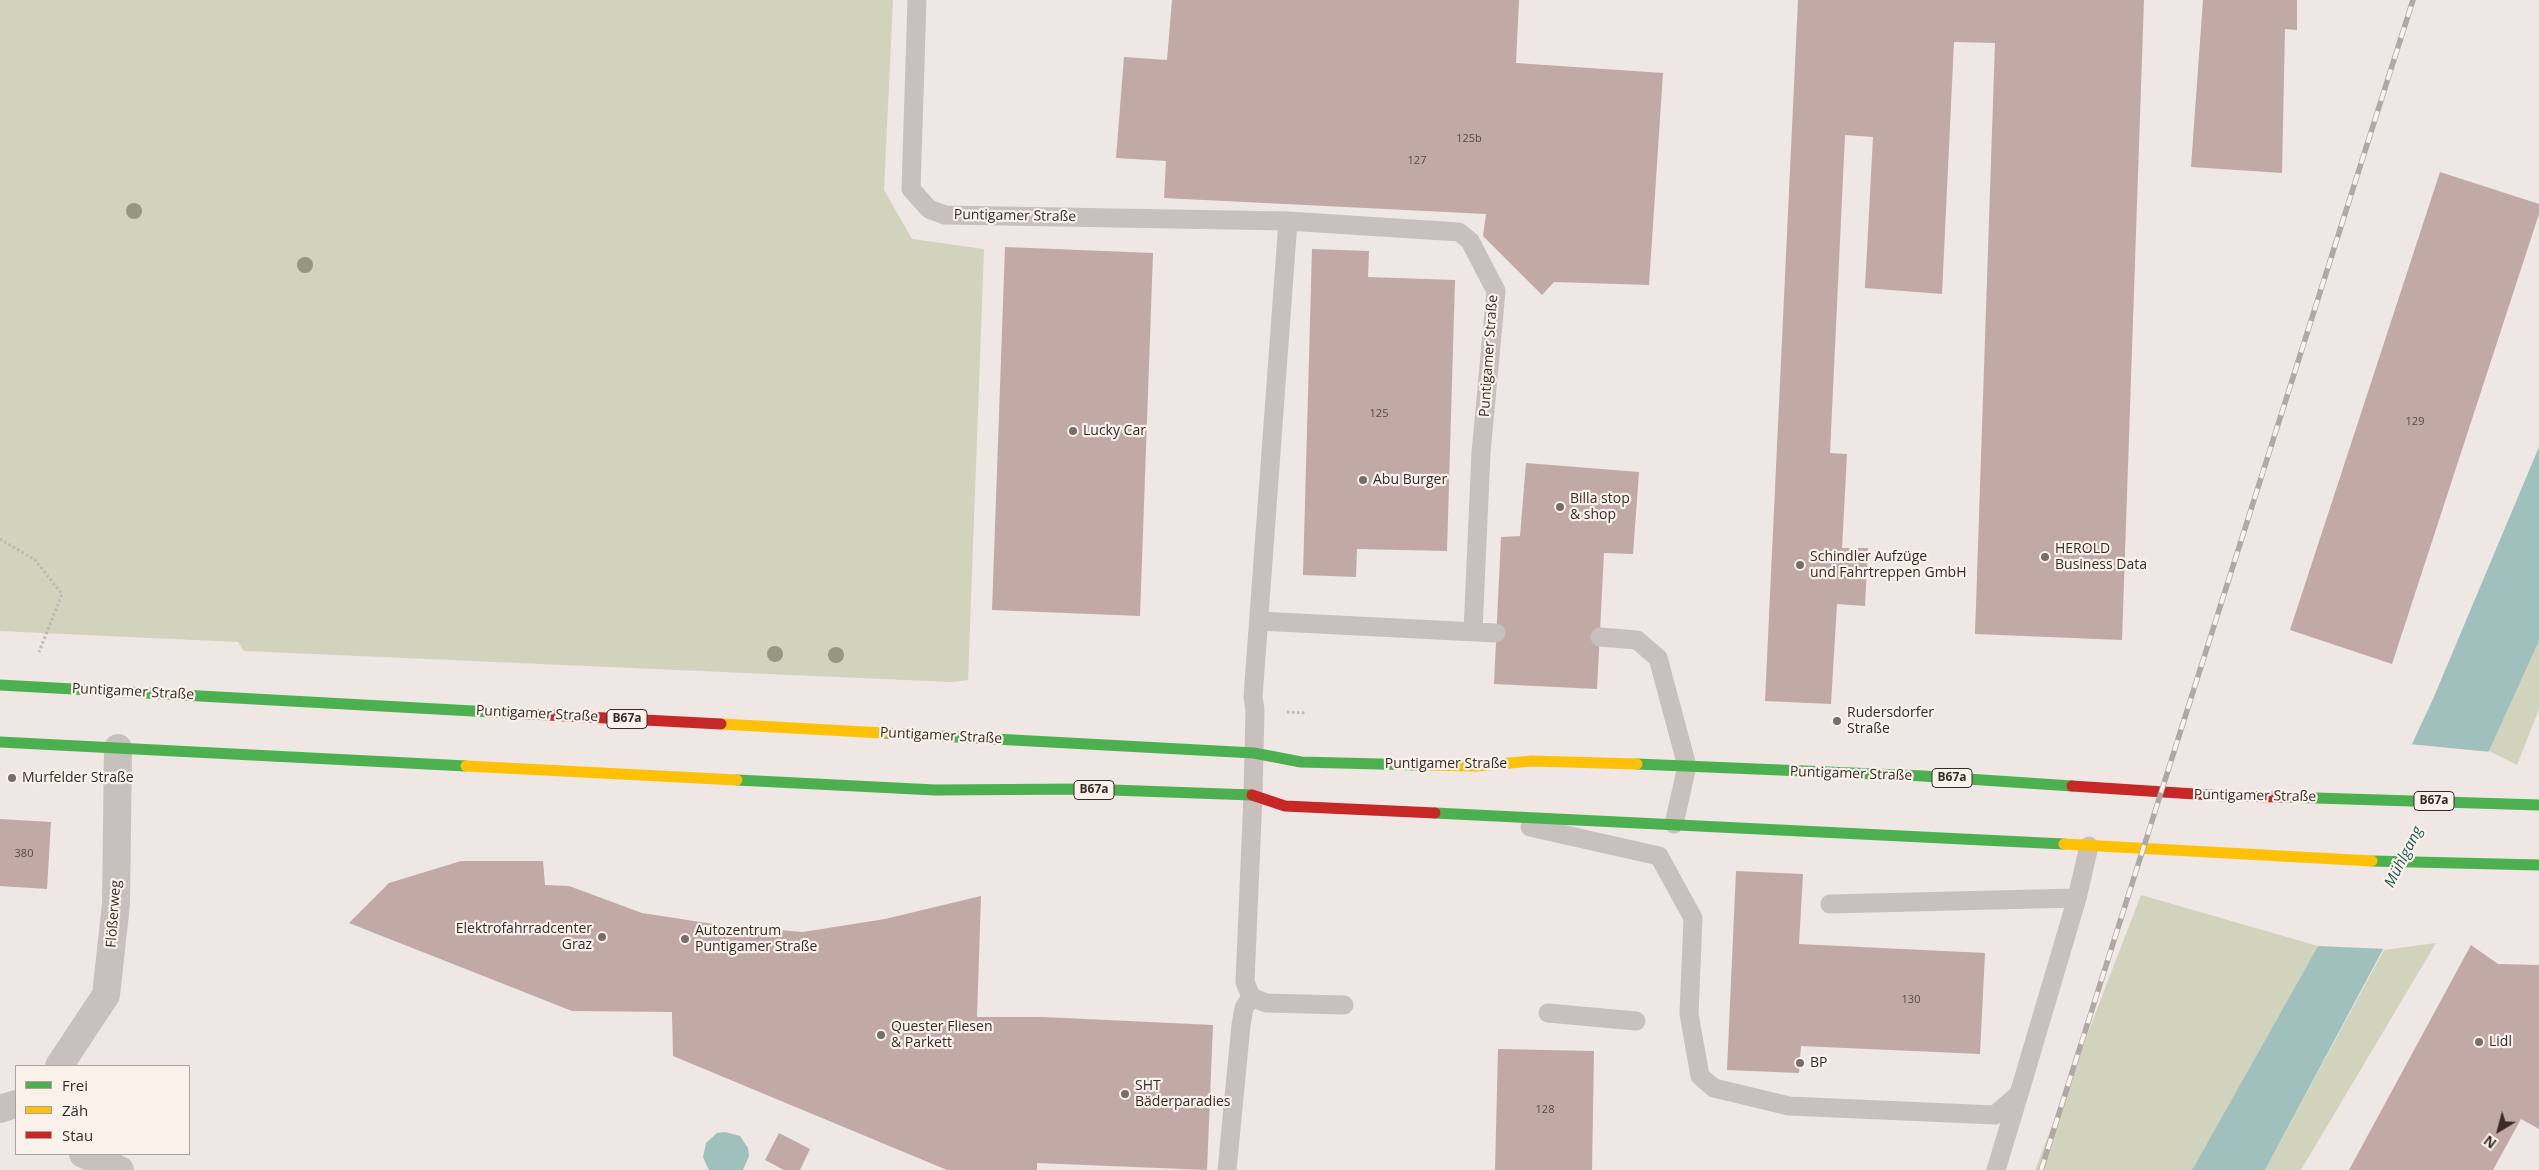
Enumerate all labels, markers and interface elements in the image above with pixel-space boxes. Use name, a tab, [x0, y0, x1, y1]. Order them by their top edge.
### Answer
house number: 125b	[1456, 132, 1482, 146]
house number: 127	[1408, 154, 1426, 168]
street label: Puntigamer Straße	[954, 207, 1076, 225]
street label: Puntigamer Straße	[1476, 294, 1502, 418]
house number: 125	[1370, 407, 1388, 421]
house number: 129	[2406, 415, 2424, 429]
place label: Lucky Car	[1083, 423, 1146, 439]
marker: Lucky Car	[1067, 425, 1079, 437]
place label: Abu Burger	[1373, 472, 1447, 488]
marker: Abu Burger	[1357, 474, 1369, 486]
place label: Billa stop & shop	[1570, 491, 1630, 524]
marker: Billa stop & shop	[1554, 501, 1566, 513]
place label: HEROLD Business Data	[2055, 541, 2147, 574]
place label: Schindler Aufzüge und Fahrtreppen GmbH	[1810, 549, 1967, 582]
marker: HEROLD Business Data	[2039, 551, 2051, 563]
marker: Schindler Aufzüge und Fahrtreppen GmbH	[1794, 559, 1806, 571]
street label: Puntigamer Straße	[71, 680, 195, 704]
street label: Puntigamer Straße	[475, 702, 599, 726]
place label: Rudersdorfer Straße	[1847, 705, 1934, 738]
road number: B67a	[607, 710, 647, 729]
marker: Rudersdorfer Straße	[1831, 715, 1843, 727]
street label: Puntigamer Straße	[879, 724, 1003, 748]
street label: Puntigamer Straße	[1385, 756, 1507, 772]
street label: Puntigamer Straße	[1790, 763, 1912, 785]
road number: B67a	[1932, 768, 1972, 788]
place label: Murfelder Straße	[22, 770, 134, 786]
marker: Murfelder Straße	[6, 772, 18, 784]
road number: B67a	[1074, 780, 1114, 800]
street label: Puntigamer Straße	[2194, 787, 2316, 805]
road number: B67a	[2414, 791, 2454, 810]
water label: Mühlgang	[2381, 823, 2427, 891]
house number: 380	[15, 847, 33, 861]
street label: Flößerweg	[103, 880, 125, 948]
place label: Elektrofahrradcenter Graz	[456, 921, 592, 954]
place label: Autozentrum Puntigamer Straße	[695, 923, 817, 956]
marker: Elektrofahrradcenter Graz	[596, 931, 608, 943]
marker: Autozentrum Puntigamer Straße	[679, 933, 691, 945]
house number: 130	[1902, 993, 1920, 1007]
place label: Quester Fliesen & Parkett	[891, 1019, 992, 1052]
marker: Quester Fliesen & Parkett	[875, 1029, 887, 1041]
place label: Lidl	[2489, 1034, 2512, 1050]
marker: Lidl	[2473, 1036, 2485, 1048]
place label: BP	[1810, 1055, 1827, 1071]
marker: BP	[1794, 1057, 1806, 1069]
legend	[15, 1065, 190, 1155]
text: Frei	[62, 1075, 88, 1095]
place label: SHT Bäderparadies	[1135, 1078, 1230, 1110]
marker: SHT Bäderparadies	[1119, 1088, 1131, 1100]
text: Zäh	[62, 1100, 88, 1120]
house number: 128	[1536, 1103, 1554, 1117]
north arrow	[2474, 1105, 2524, 1155]
text: Stau	[62, 1125, 93, 1145]
text: N	[2479, 1131, 2500, 1153]

